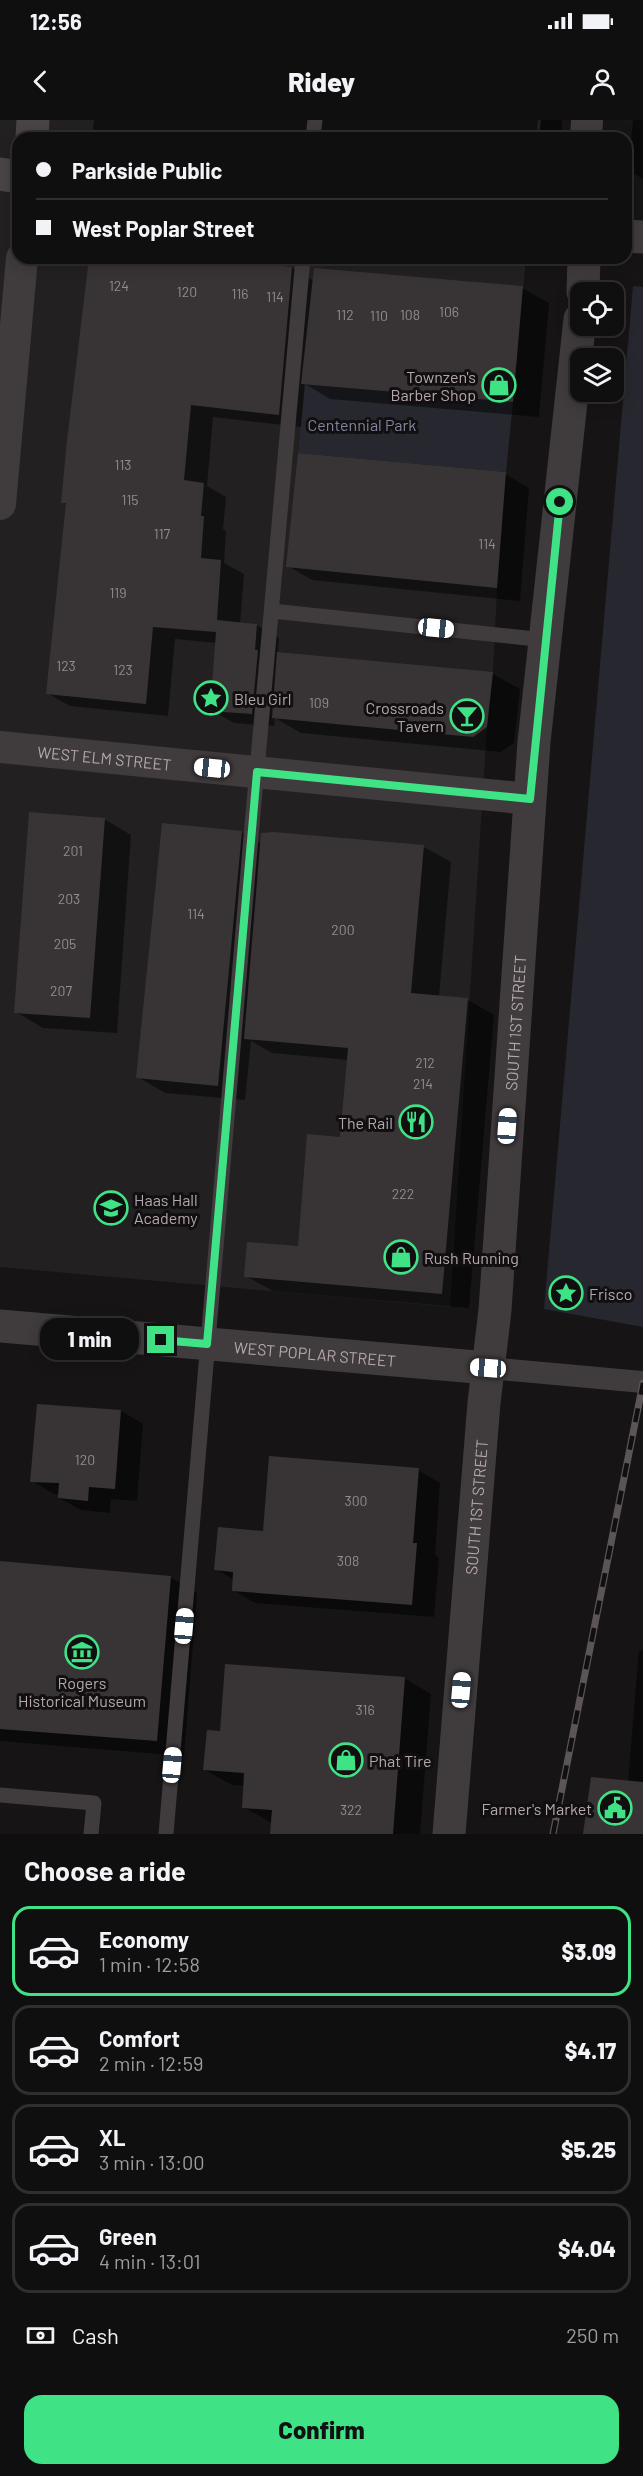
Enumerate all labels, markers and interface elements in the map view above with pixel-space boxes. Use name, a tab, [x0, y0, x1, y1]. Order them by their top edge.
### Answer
text: 12:56	[30, 8, 82, 34]
icon: back	[24, 65, 57, 98]
text: Ridey	[288, 65, 355, 97]
icon: person	[586, 65, 619, 98]
text: Parkside Public	[72, 157, 222, 183]
text: West Poplar Street	[72, 215, 254, 241]
house number: 124	[109, 277, 129, 294]
map controls	[570, 282, 624, 402]
button: locate	[570, 282, 624, 336]
house number: 120	[177, 283, 197, 300]
house number: 116	[231, 285, 249, 302]
house number: 114	[266, 288, 284, 305]
house number: 106	[439, 303, 459, 320]
house number: 112	[336, 306, 354, 323]
house number: 108	[400, 306, 420, 323]
house number: 110	[370, 307, 388, 324]
button: layers	[570, 348, 624, 402]
place label: Townzen's Barber Shop	[390, 367, 476, 404]
shop icon: Townzen's Barber Shop	[481, 367, 517, 403]
park label: Centennial Park	[308, 415, 416, 434]
house number: 113	[114, 456, 132, 473]
route start	[546, 488, 573, 515]
house number: 115	[121, 491, 139, 508]
house number: 117	[154, 525, 171, 542]
house number: 114	[478, 535, 496, 552]
house number: 119	[109, 584, 127, 601]
car	[417, 617, 455, 639]
house number: 123	[56, 657, 76, 674]
house number: 123	[113, 661, 133, 678]
place icon: Bleu Girl	[193, 680, 229, 716]
place label: Bleu Girl	[234, 689, 291, 708]
house number: 109	[309, 694, 329, 711]
place label: Crossroads Tavern	[366, 698, 444, 735]
bar icon: Crossroads Tavern	[449, 698, 485, 734]
street label: WEST ELM STREET	[37, 741, 172, 773]
car	[193, 757, 231, 779]
house number: 201	[63, 842, 83, 859]
house number: 203	[58, 890, 80, 907]
house number: 114	[187, 905, 205, 922]
house number: 200	[331, 921, 355, 938]
house number: 205	[54, 935, 76, 952]
street label: SOUTH 1ST STREET	[501, 954, 529, 1091]
house number: 207	[50, 982, 72, 999]
house number: 212	[415, 1054, 435, 1071]
house number: 214	[413, 1075, 433, 1092]
restaurant icon: The Rail	[398, 1104, 434, 1140]
car	[497, 1107, 517, 1145]
place label: The Rail	[338, 1113, 393, 1132]
house number: 222	[392, 1185, 414, 1202]
school or university icon: Haas Hall Academy	[93, 1190, 129, 1226]
place label: Haas Hall Academy	[134, 1190, 198, 1227]
shop icon: Rush Running	[383, 1239, 419, 1275]
place label: Rush Running	[424, 1248, 519, 1267]
place icon: Frisco	[548, 1275, 584, 1311]
place label: Frisco	[589, 1284, 633, 1303]
callout: 1 min	[41, 1319, 140, 1361]
route end	[147, 1326, 174, 1353]
text: 1 min	[68, 1327, 111, 1351]
street label: WEST POPLAR STREET	[233, 1337, 397, 1370]
car	[469, 1358, 507, 1378]
street label: SOUTH 1ST STREET	[461, 1439, 491, 1576]
house number: 120	[75, 1451, 95, 1468]
house number: 300	[344, 1492, 368, 1509]
house number: 308	[337, 1552, 359, 1569]
car	[173, 1607, 195, 1645]
museum icon: Rogers Historical Museum	[64, 1634, 100, 1670]
car	[450, 1671, 472, 1709]
place label: Rogers Historical Museum	[18, 1673, 146, 1710]
house number: 316	[355, 1701, 375, 1718]
shop icon: Phat Tire	[328, 1742, 364, 1778]
car	[161, 1746, 183, 1784]
place label: Phat Tire	[369, 1751, 431, 1770]
public building icon: Farmer's Market	[597, 1790, 633, 1826]
place label: Farmer's Market	[481, 1799, 592, 1818]
house number: 322	[340, 1801, 362, 1818]
text: Choose a ride	[24, 1854, 186, 1886]
icon: car	[27, 1924, 81, 1978]
text: Economy	[99, 1926, 189, 1952]
text: $3.09	[562, 1938, 616, 1964]
text: 1 min · 12:58	[99, 1952, 200, 1976]
icon: car	[27, 2023, 81, 2077]
text: Comfort	[99, 2025, 180, 2051]
text: $4.17	[565, 2037, 616, 2063]
text: 2 min · 12:59	[99, 2051, 204, 2075]
icon: car	[27, 2122, 81, 2176]
text: XL	[99, 2124, 125, 2150]
text: $5.25	[561, 2136, 616, 2162]
text: 3 min · 13:00	[99, 2150, 205, 2174]
icon: car	[27, 2221, 81, 2275]
text: Green	[99, 2223, 157, 2249]
text: $4.04	[558, 2235, 616, 2261]
text: 4 min · 13:01	[99, 2249, 200, 2273]
icon: cash	[24, 2319, 57, 2352]
text: Cash	[72, 2322, 119, 2348]
text: 250 m	[566, 2323, 619, 2347]
button: Confirm	[24, 2395, 619, 2464]

